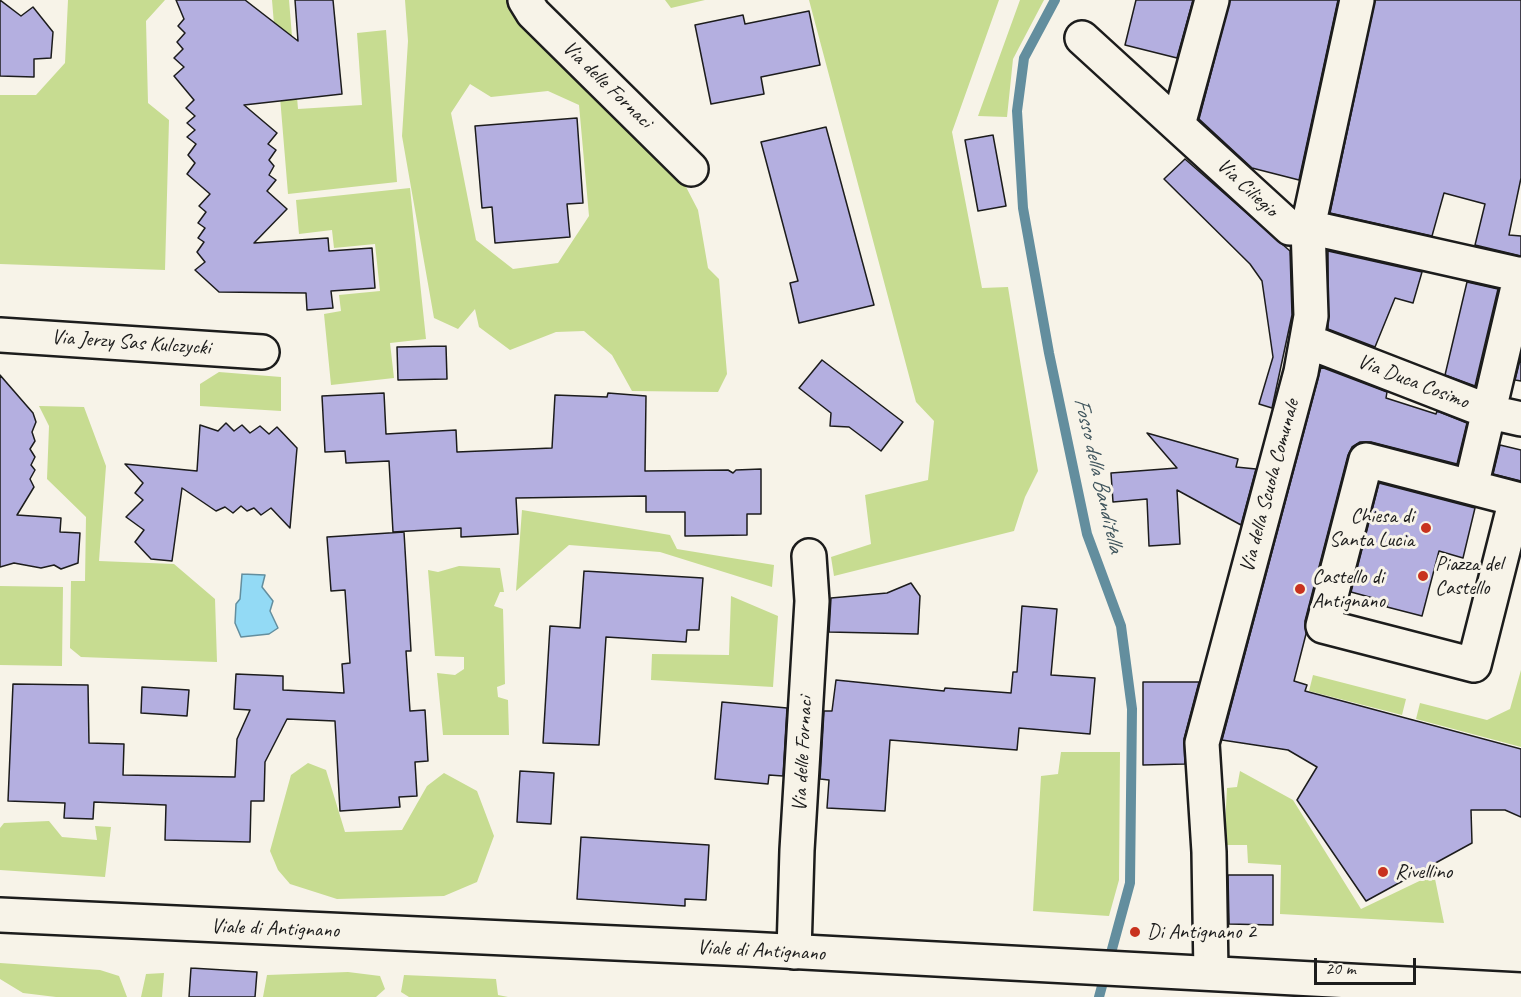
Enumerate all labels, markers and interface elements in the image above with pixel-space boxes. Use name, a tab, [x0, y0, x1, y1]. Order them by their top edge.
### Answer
street label: Via delle Fornaci	[557, 36, 657, 134]
street label: Via Ciliegio	[1211, 153, 1283, 223]
street label: Via Jerzy Sas Kulczycki	[51, 325, 211, 361]
street label: Via Duca Cosimo	[1354, 349, 1472, 415]
water label: Fosso della Banditella	[1067, 395, 1129, 555]
street label: Via della Scuola Comunale	[1235, 397, 1305, 575]
place label: Chiesa di Santa Lucia	[1329, 503, 1414, 553]
marker: Chiesa di Santa Lucia	[1419, 521, 1433, 535]
place label: Piazza del Castello	[1435, 551, 1503, 601]
place label: Castello di Antignano	[1312, 564, 1385, 614]
marker: Piazza del Castello	[1416, 569, 1430, 583]
marker: Castello di Antignano	[1293, 582, 1307, 596]
street label: Via delle Fornaci	[787, 696, 819, 812]
place label: Rivellino	[1395, 859, 1452, 885]
marker: Rivellino	[1376, 865, 1390, 879]
street label: Viale di Antignano	[210, 914, 340, 944]
place label: Di Antignano 2	[1147, 919, 1256, 945]
marker: Di Antignano 2	[1128, 925, 1142, 939]
street label: Viale di Antignano	[696, 935, 826, 967]
scale bar	[1317, 946, 1419, 984]
text: 20 m	[1325, 957, 1356, 979]

